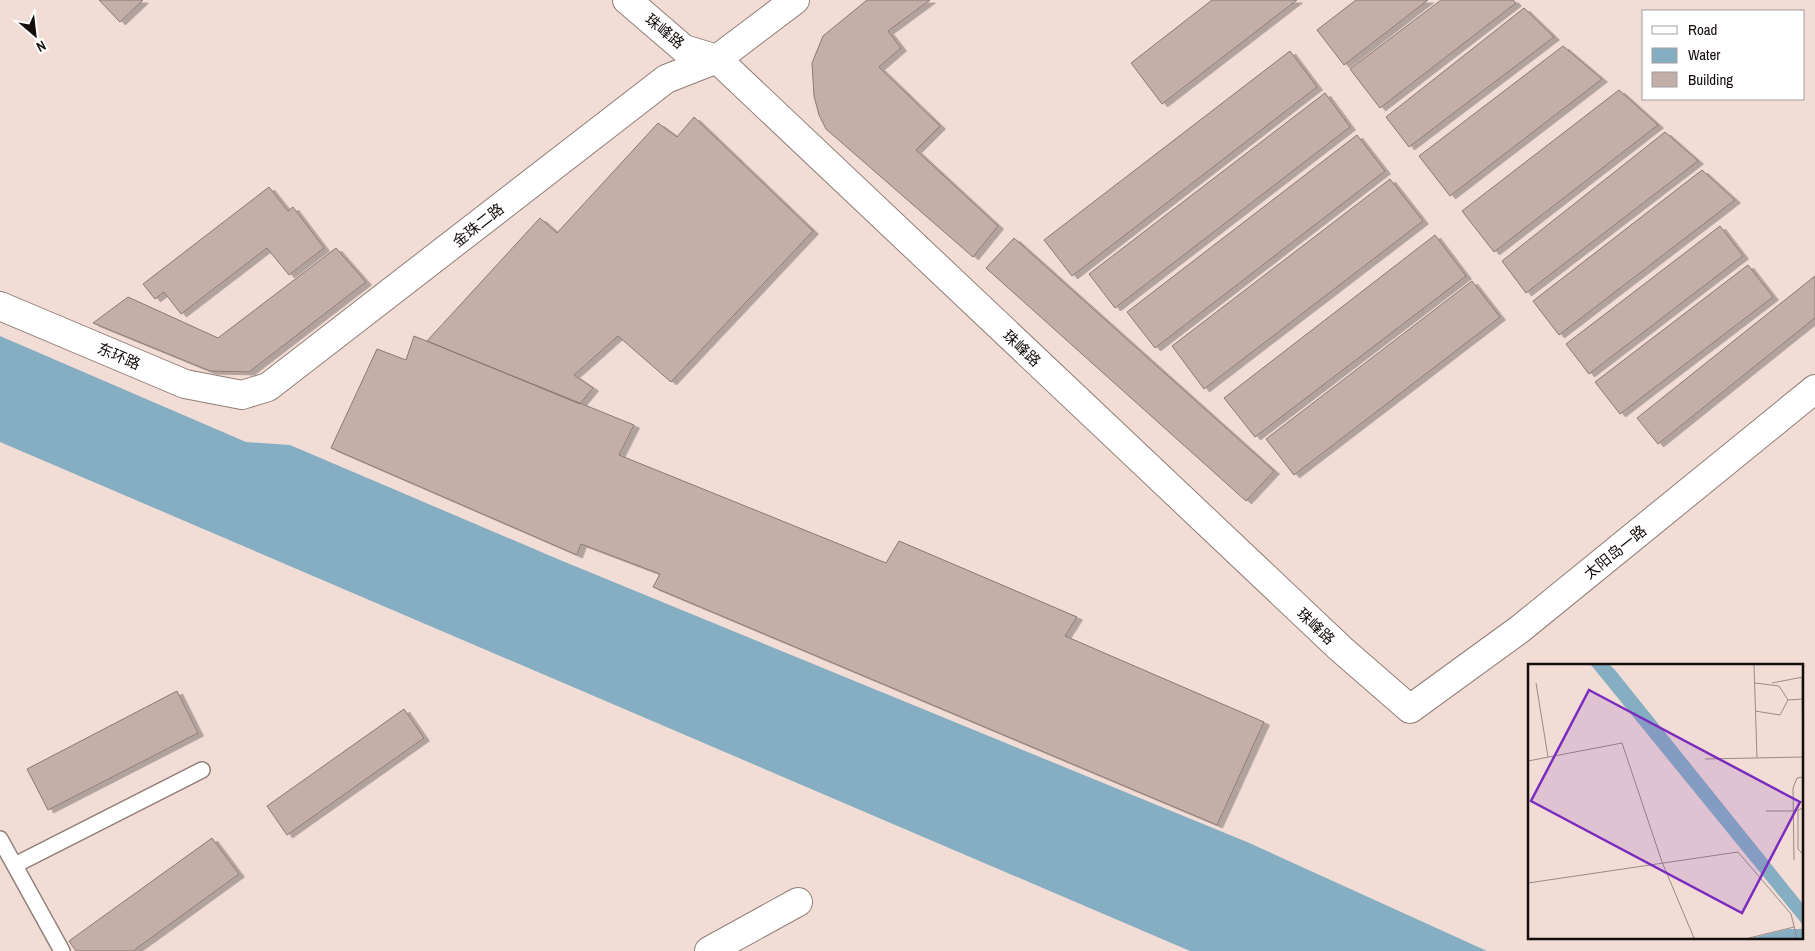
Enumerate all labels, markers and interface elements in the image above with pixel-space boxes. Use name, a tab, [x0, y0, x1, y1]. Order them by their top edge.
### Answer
street label: 珠峰路	[641, 9, 689, 53]
north arrow	[10, 10, 60, 60]
legend	[1642, 10, 1805, 100]
text: Road	[1688, 19, 1717, 40]
text: N	[33, 37, 49, 56]
text: Water	[1688, 44, 1720, 65]
text: Building	[1688, 69, 1733, 90]
street label: 金珠二路	[448, 198, 508, 252]
street label: 珠峰路	[998, 325, 1046, 371]
street label: 东环路	[94, 338, 144, 374]
street label: 太阳岛一路	[1579, 520, 1651, 584]
street label: 珠峰路	[1292, 603, 1340, 649]
inset map	[1528, 664, 1802, 938]

